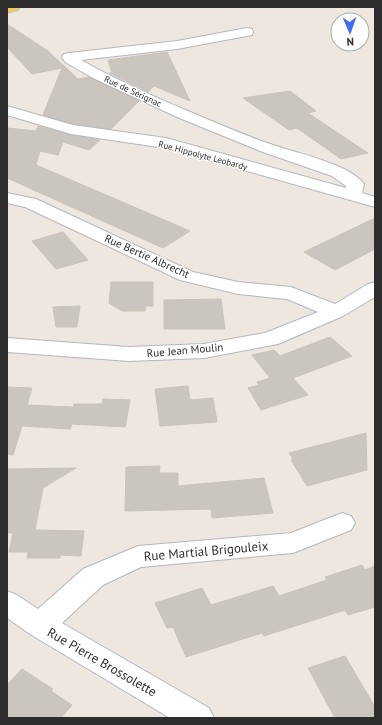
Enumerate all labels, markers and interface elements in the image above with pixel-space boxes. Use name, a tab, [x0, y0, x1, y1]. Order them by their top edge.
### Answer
north arrow	[330, 12, 370, 52]
text: N	[346, 35, 354, 49]
street label: Rue de Sérignac	[103, 73, 163, 109]
street label: Rue Hippolyte Leobardy	[157, 138, 249, 172]
street label: Rue Bertie Albrecht	[102, 231, 192, 281]
street label: Rue Jean Moulin	[146, 340, 224, 360]
street label: Rue Martial Brigouleix	[143, 537, 269, 565]
street label: Rue Pierre Brossolette	[44, 624, 160, 700]

